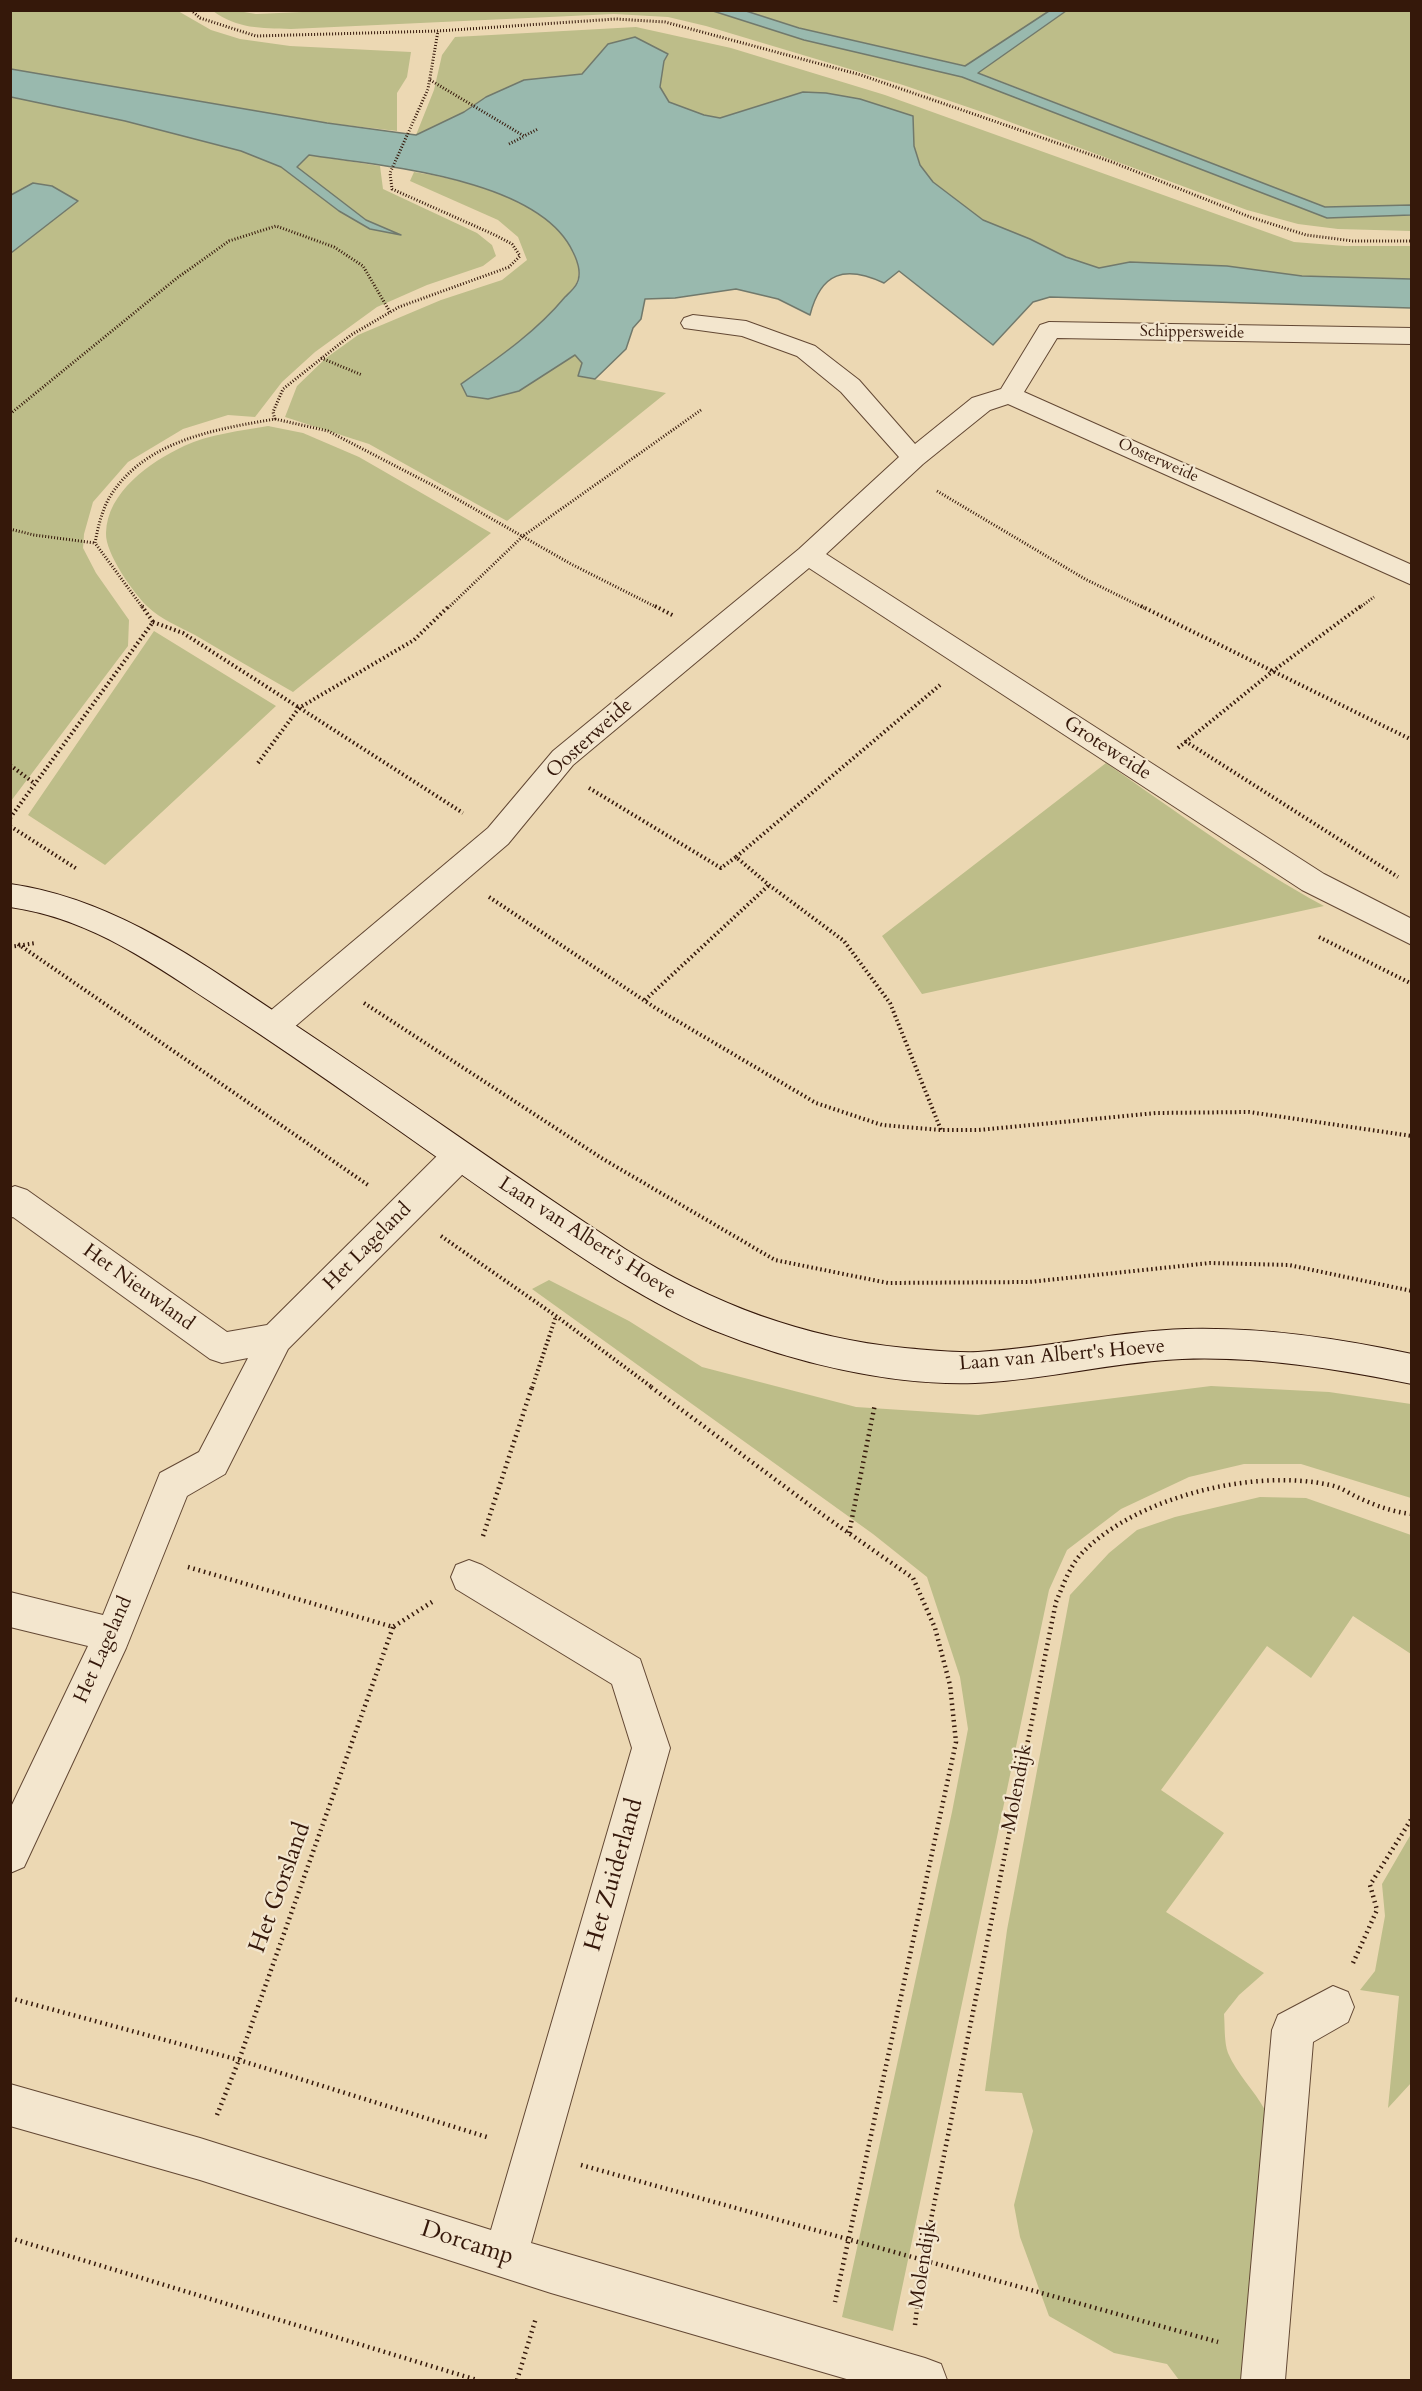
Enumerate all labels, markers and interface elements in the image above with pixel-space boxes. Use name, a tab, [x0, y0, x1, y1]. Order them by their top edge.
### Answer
street label: Schippersweide	[1140, 322, 1244, 344]
street label: Oosterweide	[1115, 435, 1201, 487]
street label: Oosterweide	[542, 694, 638, 784]
street label: Groteweide	[1059, 712, 1155, 786]
street label: Laan van Albert's Hoeve	[494, 1173, 680, 1305]
street label: Het Lageland	[319, 1198, 417, 1296]
street label: Het Nieuwland	[78, 1239, 198, 1337]
street label: Laan van Albert's Hoeve	[958, 1335, 1166, 1377]
street label: Het Lageland	[70, 1593, 138, 1707]
street label: Molendijk	[998, 1743, 1038, 1833]
street label: Het Zuiderland	[579, 1795, 651, 1955]
street label: Het Gorsland	[244, 1819, 318, 1957]
street label: Dorcamp	[417, 2216, 517, 2272]
street label: Molendijk	[905, 2220, 943, 2310]

